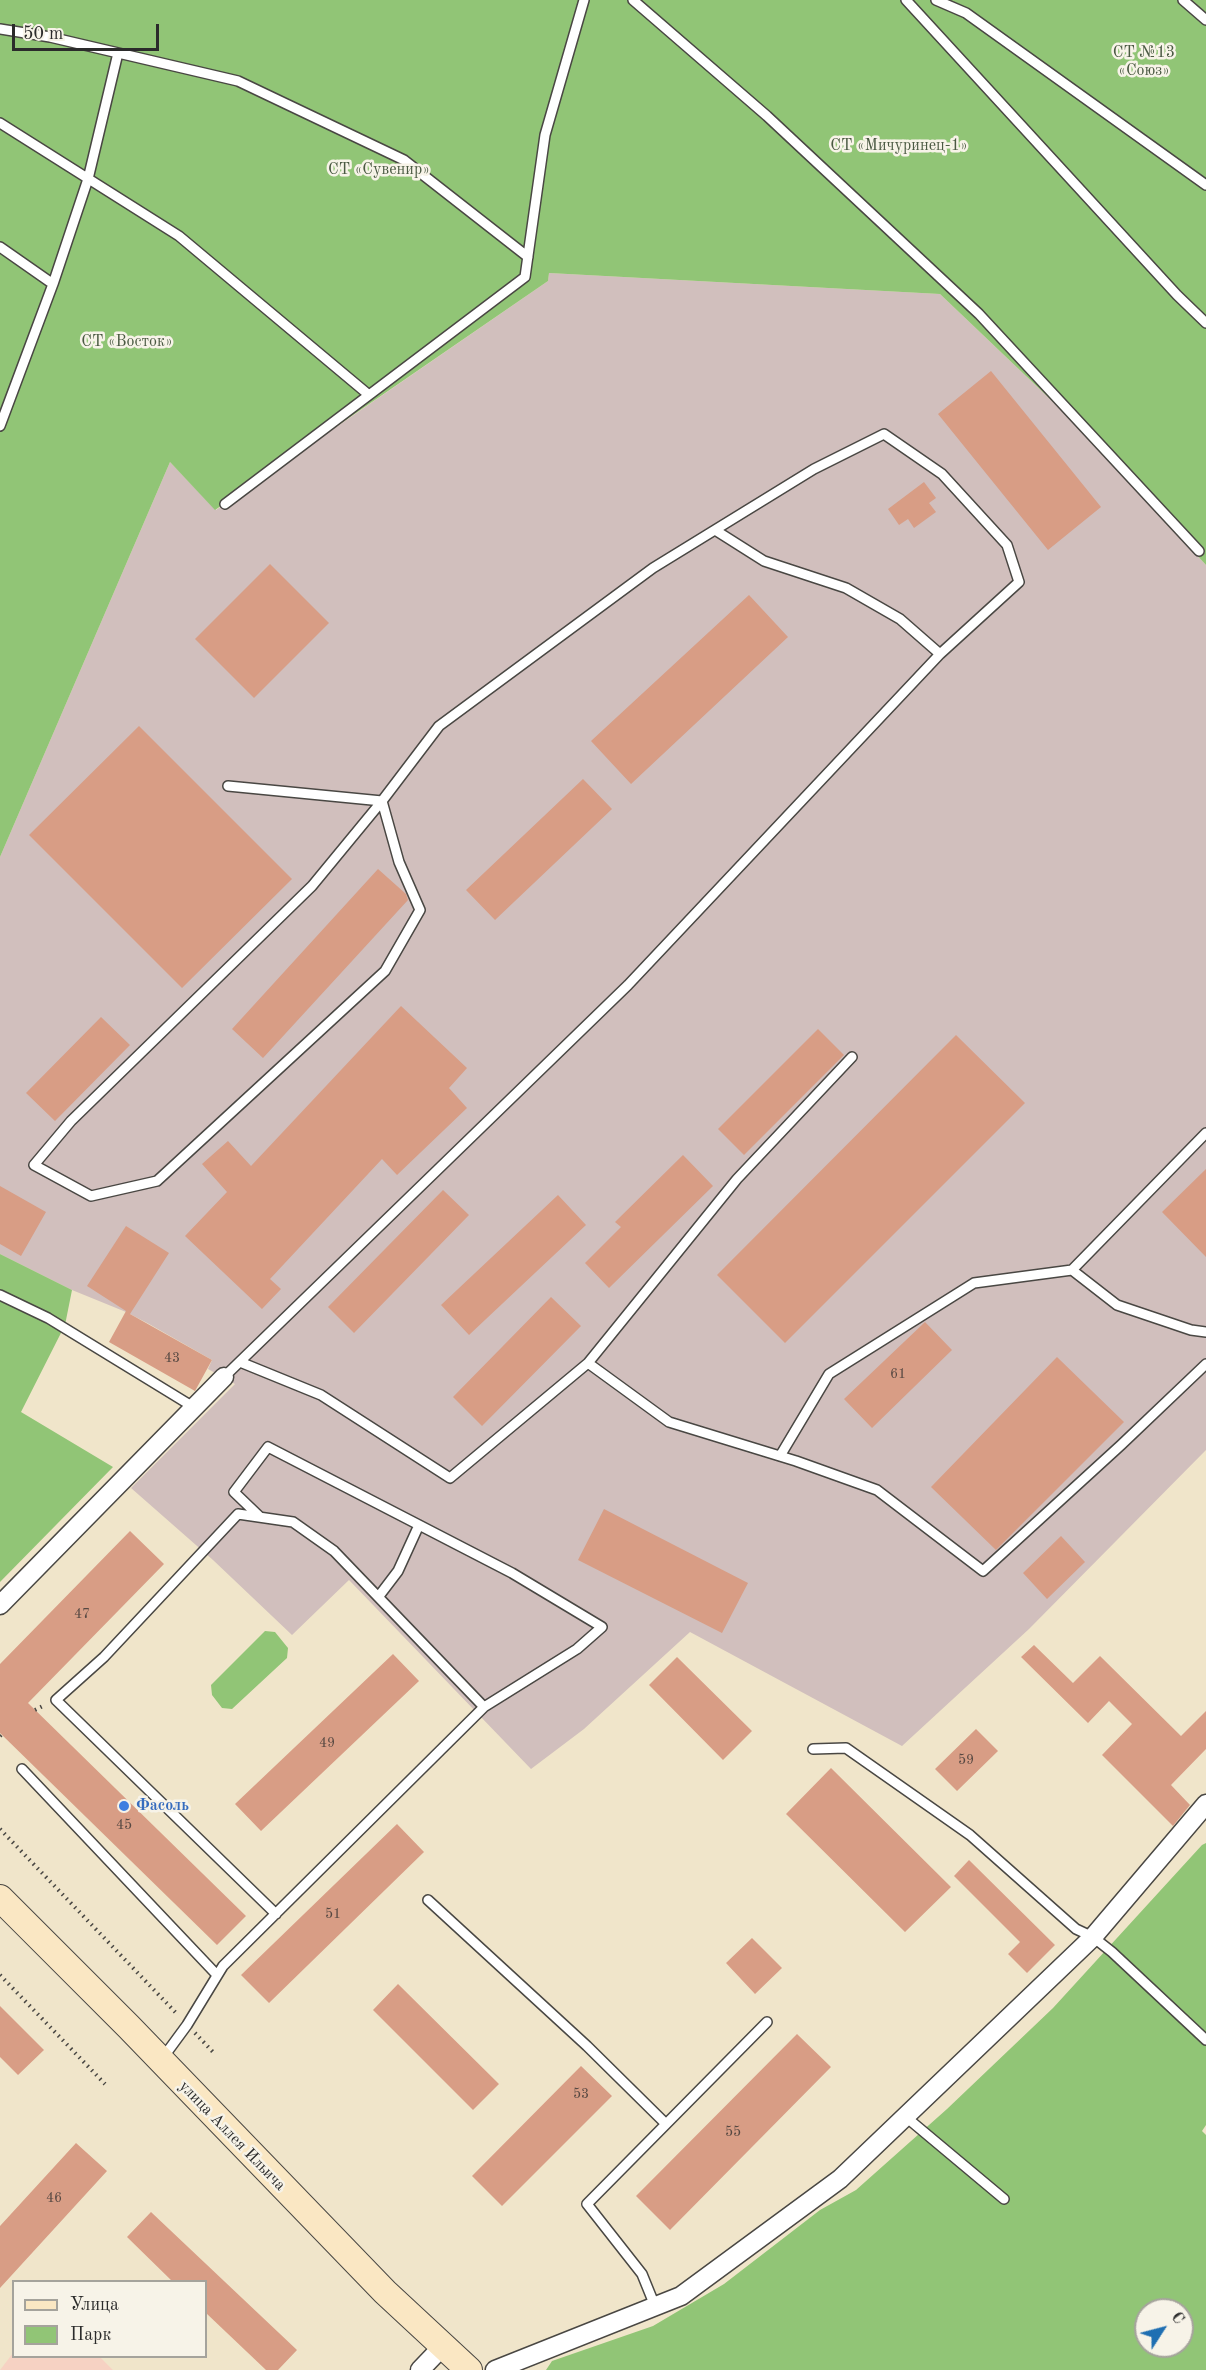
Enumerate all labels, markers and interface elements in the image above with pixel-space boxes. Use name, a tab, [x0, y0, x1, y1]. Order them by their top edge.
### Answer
scale bar	[15, 12, 162, 50]
text: 50 m	[23, 25, 63, 43]
park label: СТ №13 «Союз»	[1113, 43, 1175, 81]
park label: СТ «Мичуринец-1»	[830, 136, 968, 156]
park label: СТ «Сувенир»	[328, 160, 430, 180]
park label: СТ «Восток»	[81, 332, 173, 352]
house number: 43	[164, 1350, 180, 1366]
house number: 61	[890, 1366, 906, 1382]
house number: 47	[74, 1606, 90, 1622]
house number: 49	[319, 1735, 335, 1751]
house number: 59	[958, 1752, 974, 1768]
place label: Фасоль	[136, 1796, 189, 1816]
marker: Фасоль	[117, 1799, 131, 1813]
house number: 45	[116, 1817, 132, 1833]
house number: 51	[325, 1906, 341, 1922]
street label: улица Аллея Ильича	[175, 2077, 289, 2195]
house number: 53	[573, 2086, 589, 2102]
house number: 55	[725, 2124, 741, 2140]
house number: 46	[46, 2190, 62, 2206]
legend	[12, 2280, 207, 2358]
text: Улица	[70, 2296, 119, 2314]
north arrow	[1134, 2298, 1194, 2358]
text: С	[1167, 2310, 1187, 2328]
text: Парк	[70, 2326, 111, 2344]

